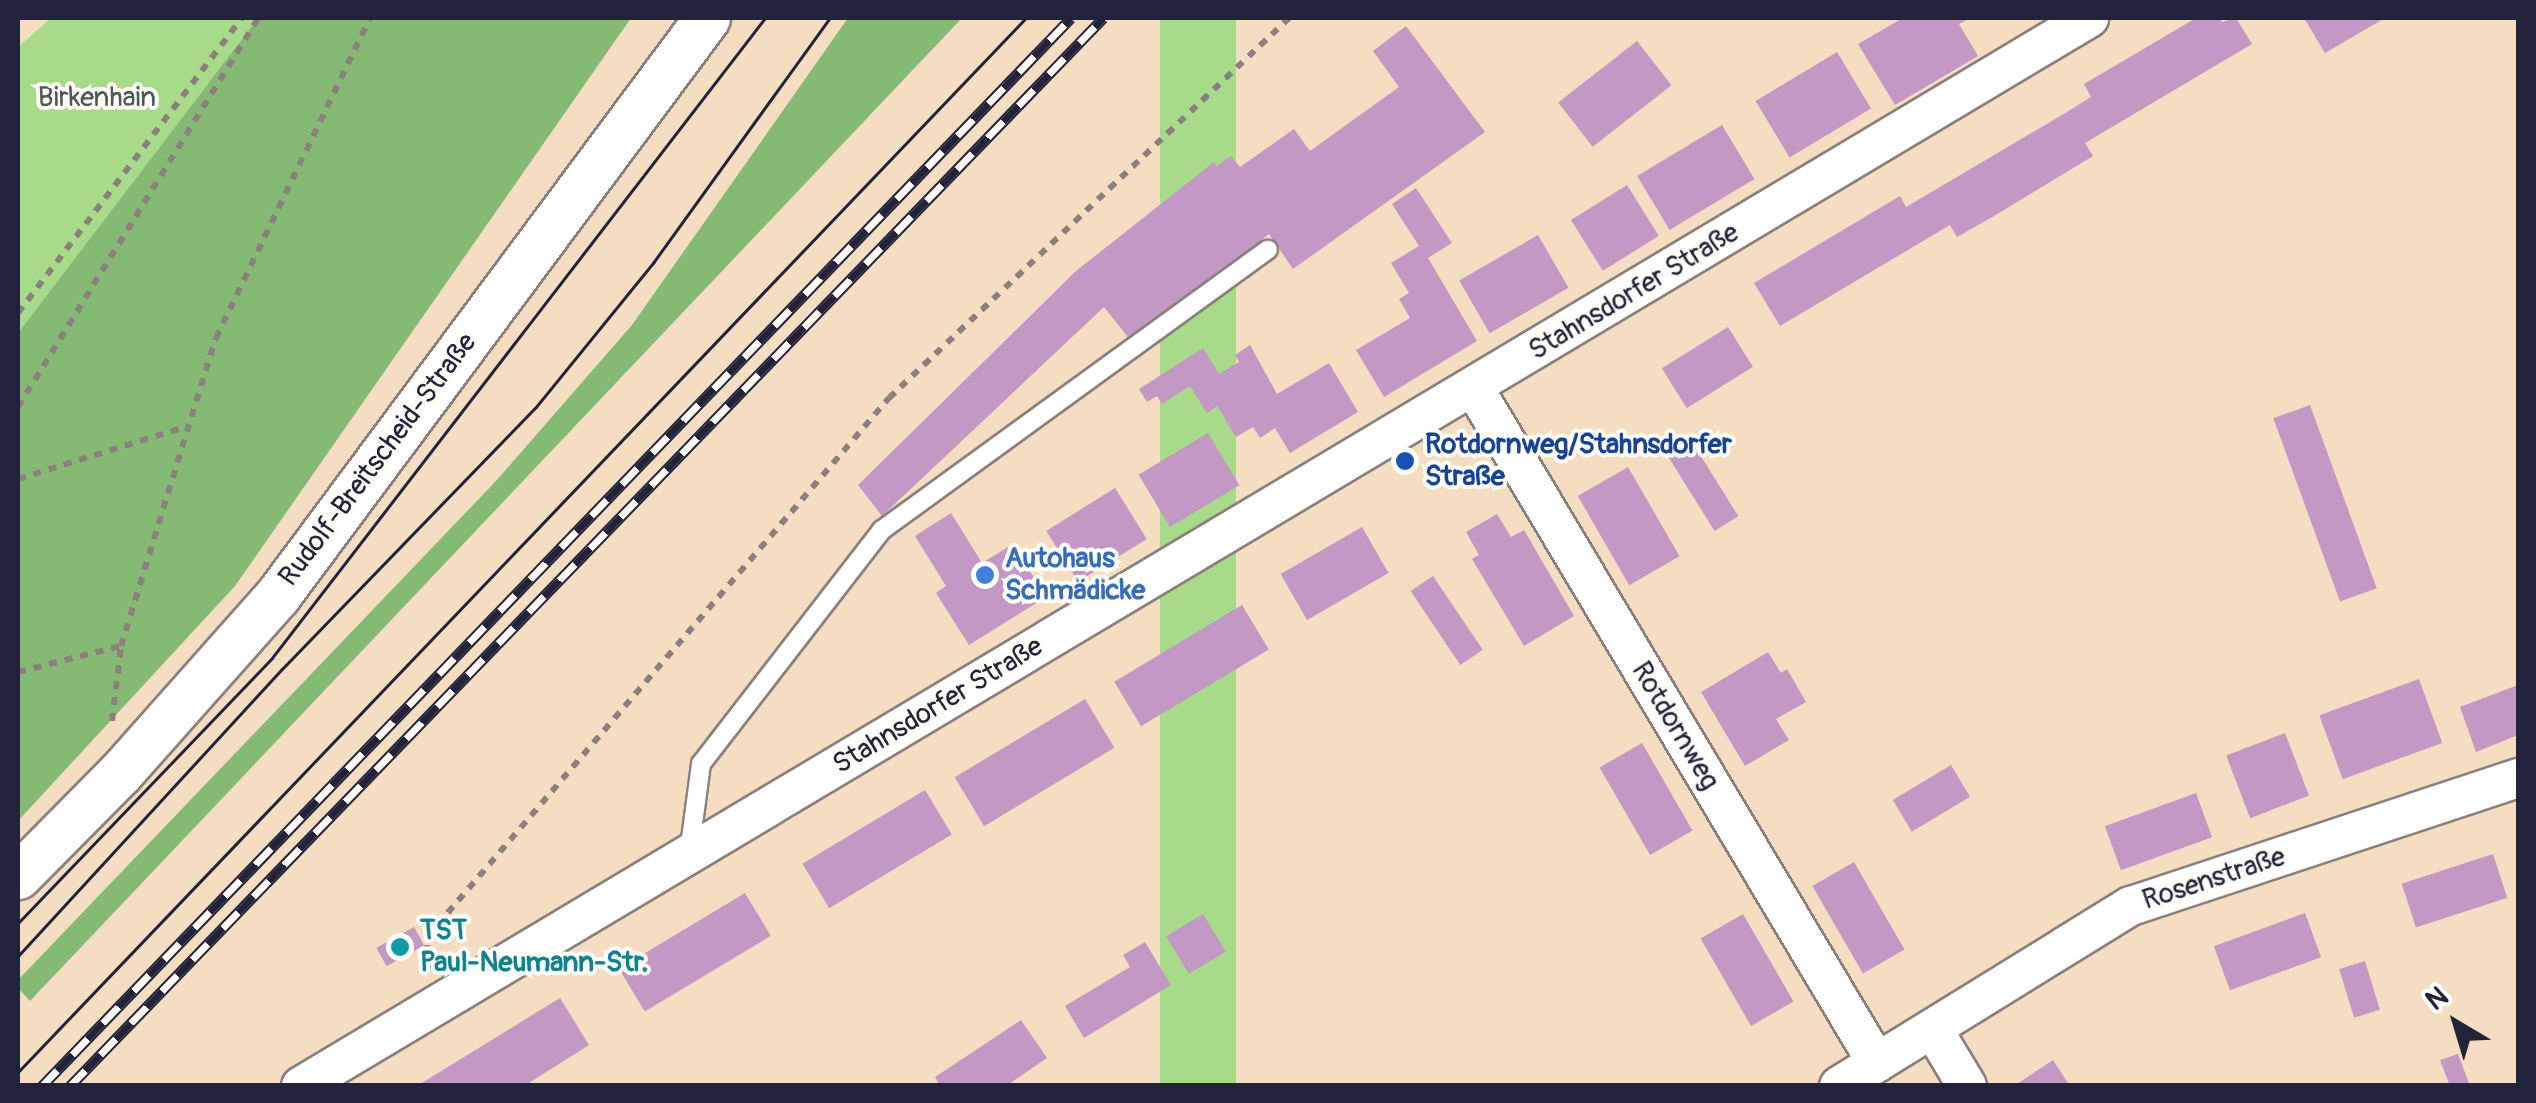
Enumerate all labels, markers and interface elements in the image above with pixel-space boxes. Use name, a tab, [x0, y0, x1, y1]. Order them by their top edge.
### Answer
park label: Birkenhain	[38, 81, 156, 115]
street label: Stahnsdorfer Straße	[1523, 216, 1745, 368]
street label: Rudolf-Breitscheid-Straße	[272, 327, 484, 593]
place label: Rotdornweg/Stahnsdorfer Straße	[1425, 428, 1732, 494]
marker: Rotdornweg/Stahnsdorfer Straße	[1394, 450, 1416, 472]
place label: Autohaus Schmädicke	[1005, 542, 1145, 608]
marker: Autohaus Schmädicke	[974, 564, 996, 586]
street label: Stahnsdorfer Straße	[827, 630, 1049, 782]
street label: Rotdornweg	[1624, 656, 1726, 796]
street label: Rosenstraße	[2138, 840, 2290, 918]
place label: TST Paul-Neumann-Str.	[420, 914, 648, 980]
marker: TST Paul-Neumann-Str.	[389, 936, 411, 958]
north arrow	[2406, 973, 2506, 1073]
text: N	[2419, 979, 2455, 1019]

